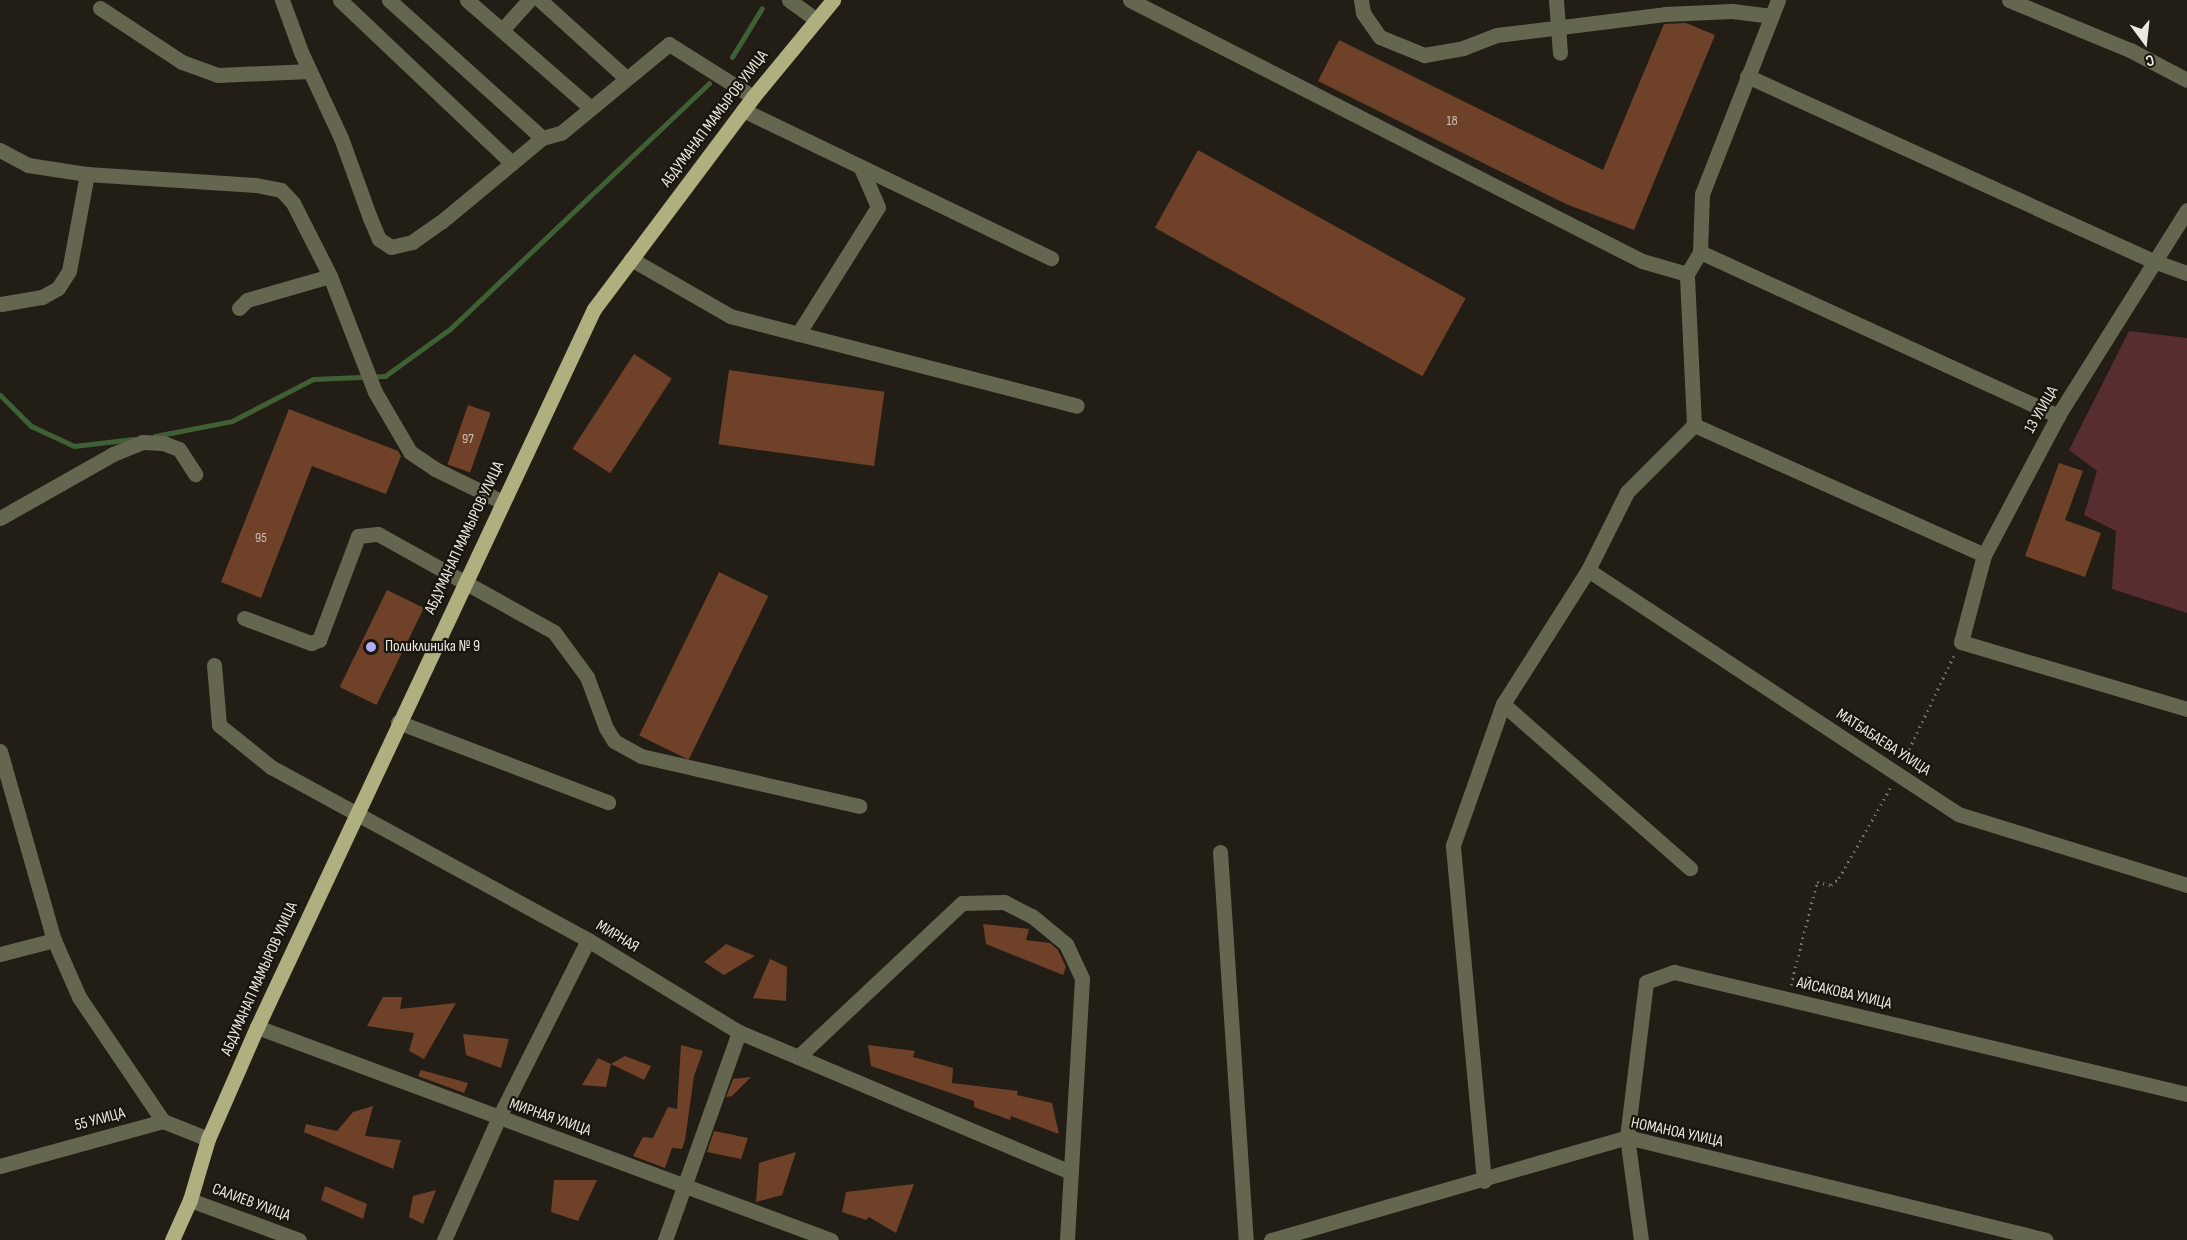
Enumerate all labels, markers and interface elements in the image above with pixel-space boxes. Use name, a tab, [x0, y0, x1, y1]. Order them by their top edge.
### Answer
north arrow	[2115, 12, 2175, 72]
street label: АБДУМАНАП МАМЫРОВ УЛИЦА	[657, 47, 773, 191]
text: С	[2143, 50, 2156, 70]
house number: 18	[1446, 113, 1458, 129]
street label: 13 УЛИЦА	[2021, 383, 2063, 437]
house number: 97	[462, 431, 474, 447]
street label: АБДУМАНАП МАМЫРОВ УЛИЦА	[421, 459, 509, 617]
house number: 95	[255, 530, 267, 546]
place label: Поликлиника № 9	[385, 637, 480, 657]
marker: Поликлиника № 9	[362, 638, 380, 656]
street label: МАТБАБАЕВА УЛИЦА	[1832, 705, 1934, 781]
street label: АБДУМАНАП МАМЫРОВ УЛИЦА	[217, 899, 303, 1059]
street label: МИРНАЯ	[592, 917, 642, 957]
street label: АЙСАКОВА УЛИЦА	[1795, 974, 1893, 1014]
street label: МИРНАЯ УЛИЦА	[507, 1095, 593, 1141]
street label: 55 УЛИЦА	[73, 1104, 127, 1136]
street label: НОМАНОА УЛИЦА	[1629, 1114, 1725, 1152]
street label: САЛИЕВ УЛИЦА	[209, 1180, 293, 1226]

